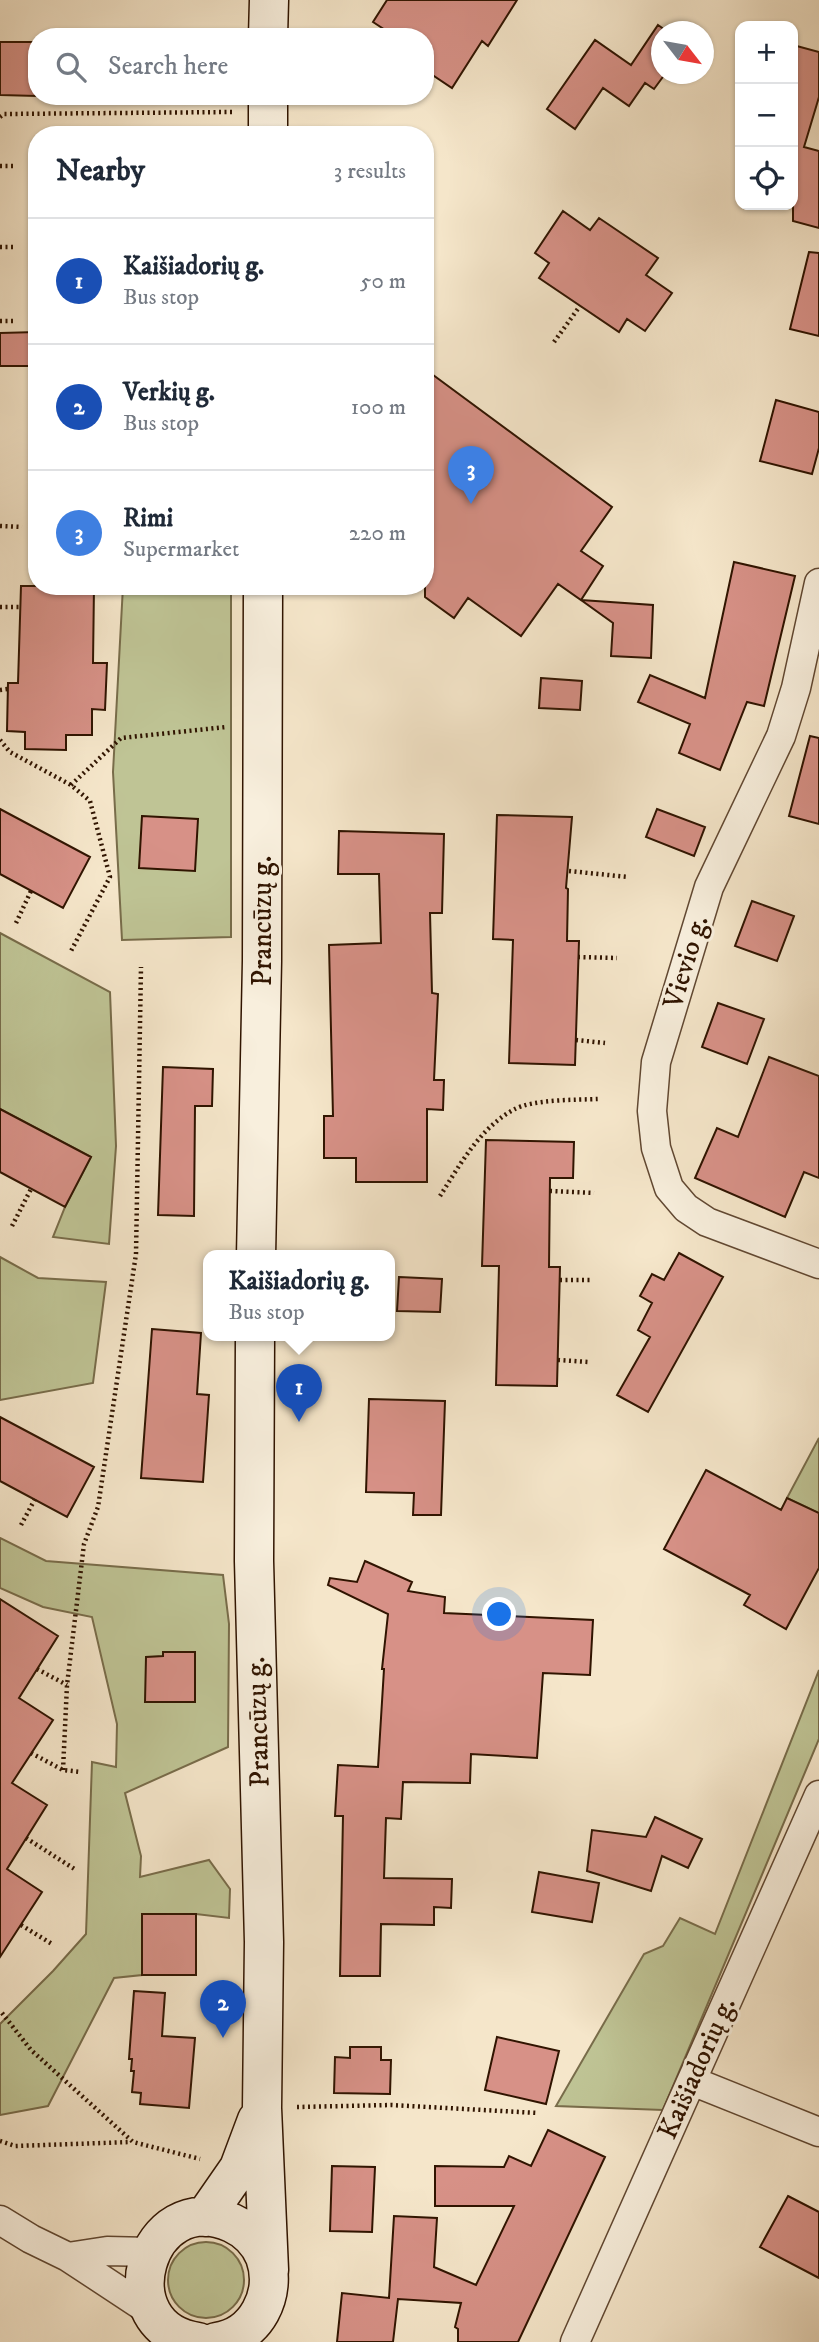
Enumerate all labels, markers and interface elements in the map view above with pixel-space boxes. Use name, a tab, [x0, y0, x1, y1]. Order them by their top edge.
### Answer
north arrow	[651, 21, 714, 84]
map controls	[735, 21, 798, 210]
button: +	[735, 21, 798, 84]
search box	[28, 28, 434, 105]
icon: search	[52, 48, 90, 86]
text: Search here	[108, 50, 228, 83]
button: −	[735, 84, 798, 147]
button: locate	[735, 147, 798, 210]
text: Nearby	[56, 153, 145, 190]
text: 3 results	[334, 157, 406, 186]
text: Kaišiadorių g.	[123, 250, 264, 283]
text: 1	[75, 267, 83, 296]
text: 50 m	[360, 267, 406, 296]
text: Bus stop	[123, 283, 199, 312]
text: Verkių g.	[123, 376, 215, 409]
text: 2	[73, 393, 85, 422]
text: 100 m	[351, 393, 406, 422]
text: Bus stop	[123, 409, 199, 438]
pin: 3	[448, 446, 494, 504]
text: Rimi	[123, 502, 173, 535]
text: 3	[75, 519, 83, 548]
text: 220 m	[349, 519, 406, 548]
text: Supermarket	[123, 535, 239, 564]
street label: Prancūzų g.	[245, 856, 280, 986]
street label: Vievio g.	[655, 911, 717, 1014]
popup	[203, 1250, 395, 1341]
text: Kaišiadorių g.	[228, 1265, 370, 1298]
text: Bus stop	[228, 1298, 304, 1327]
pin: 1	[276, 1364, 322, 1422]
your location	[482, 1597, 516, 1631]
street label: Prancūzų g.	[238, 1656, 278, 1788]
pin: 2	[200, 1980, 246, 2038]
street label: Kaišiadorių g.	[650, 1991, 744, 2145]

